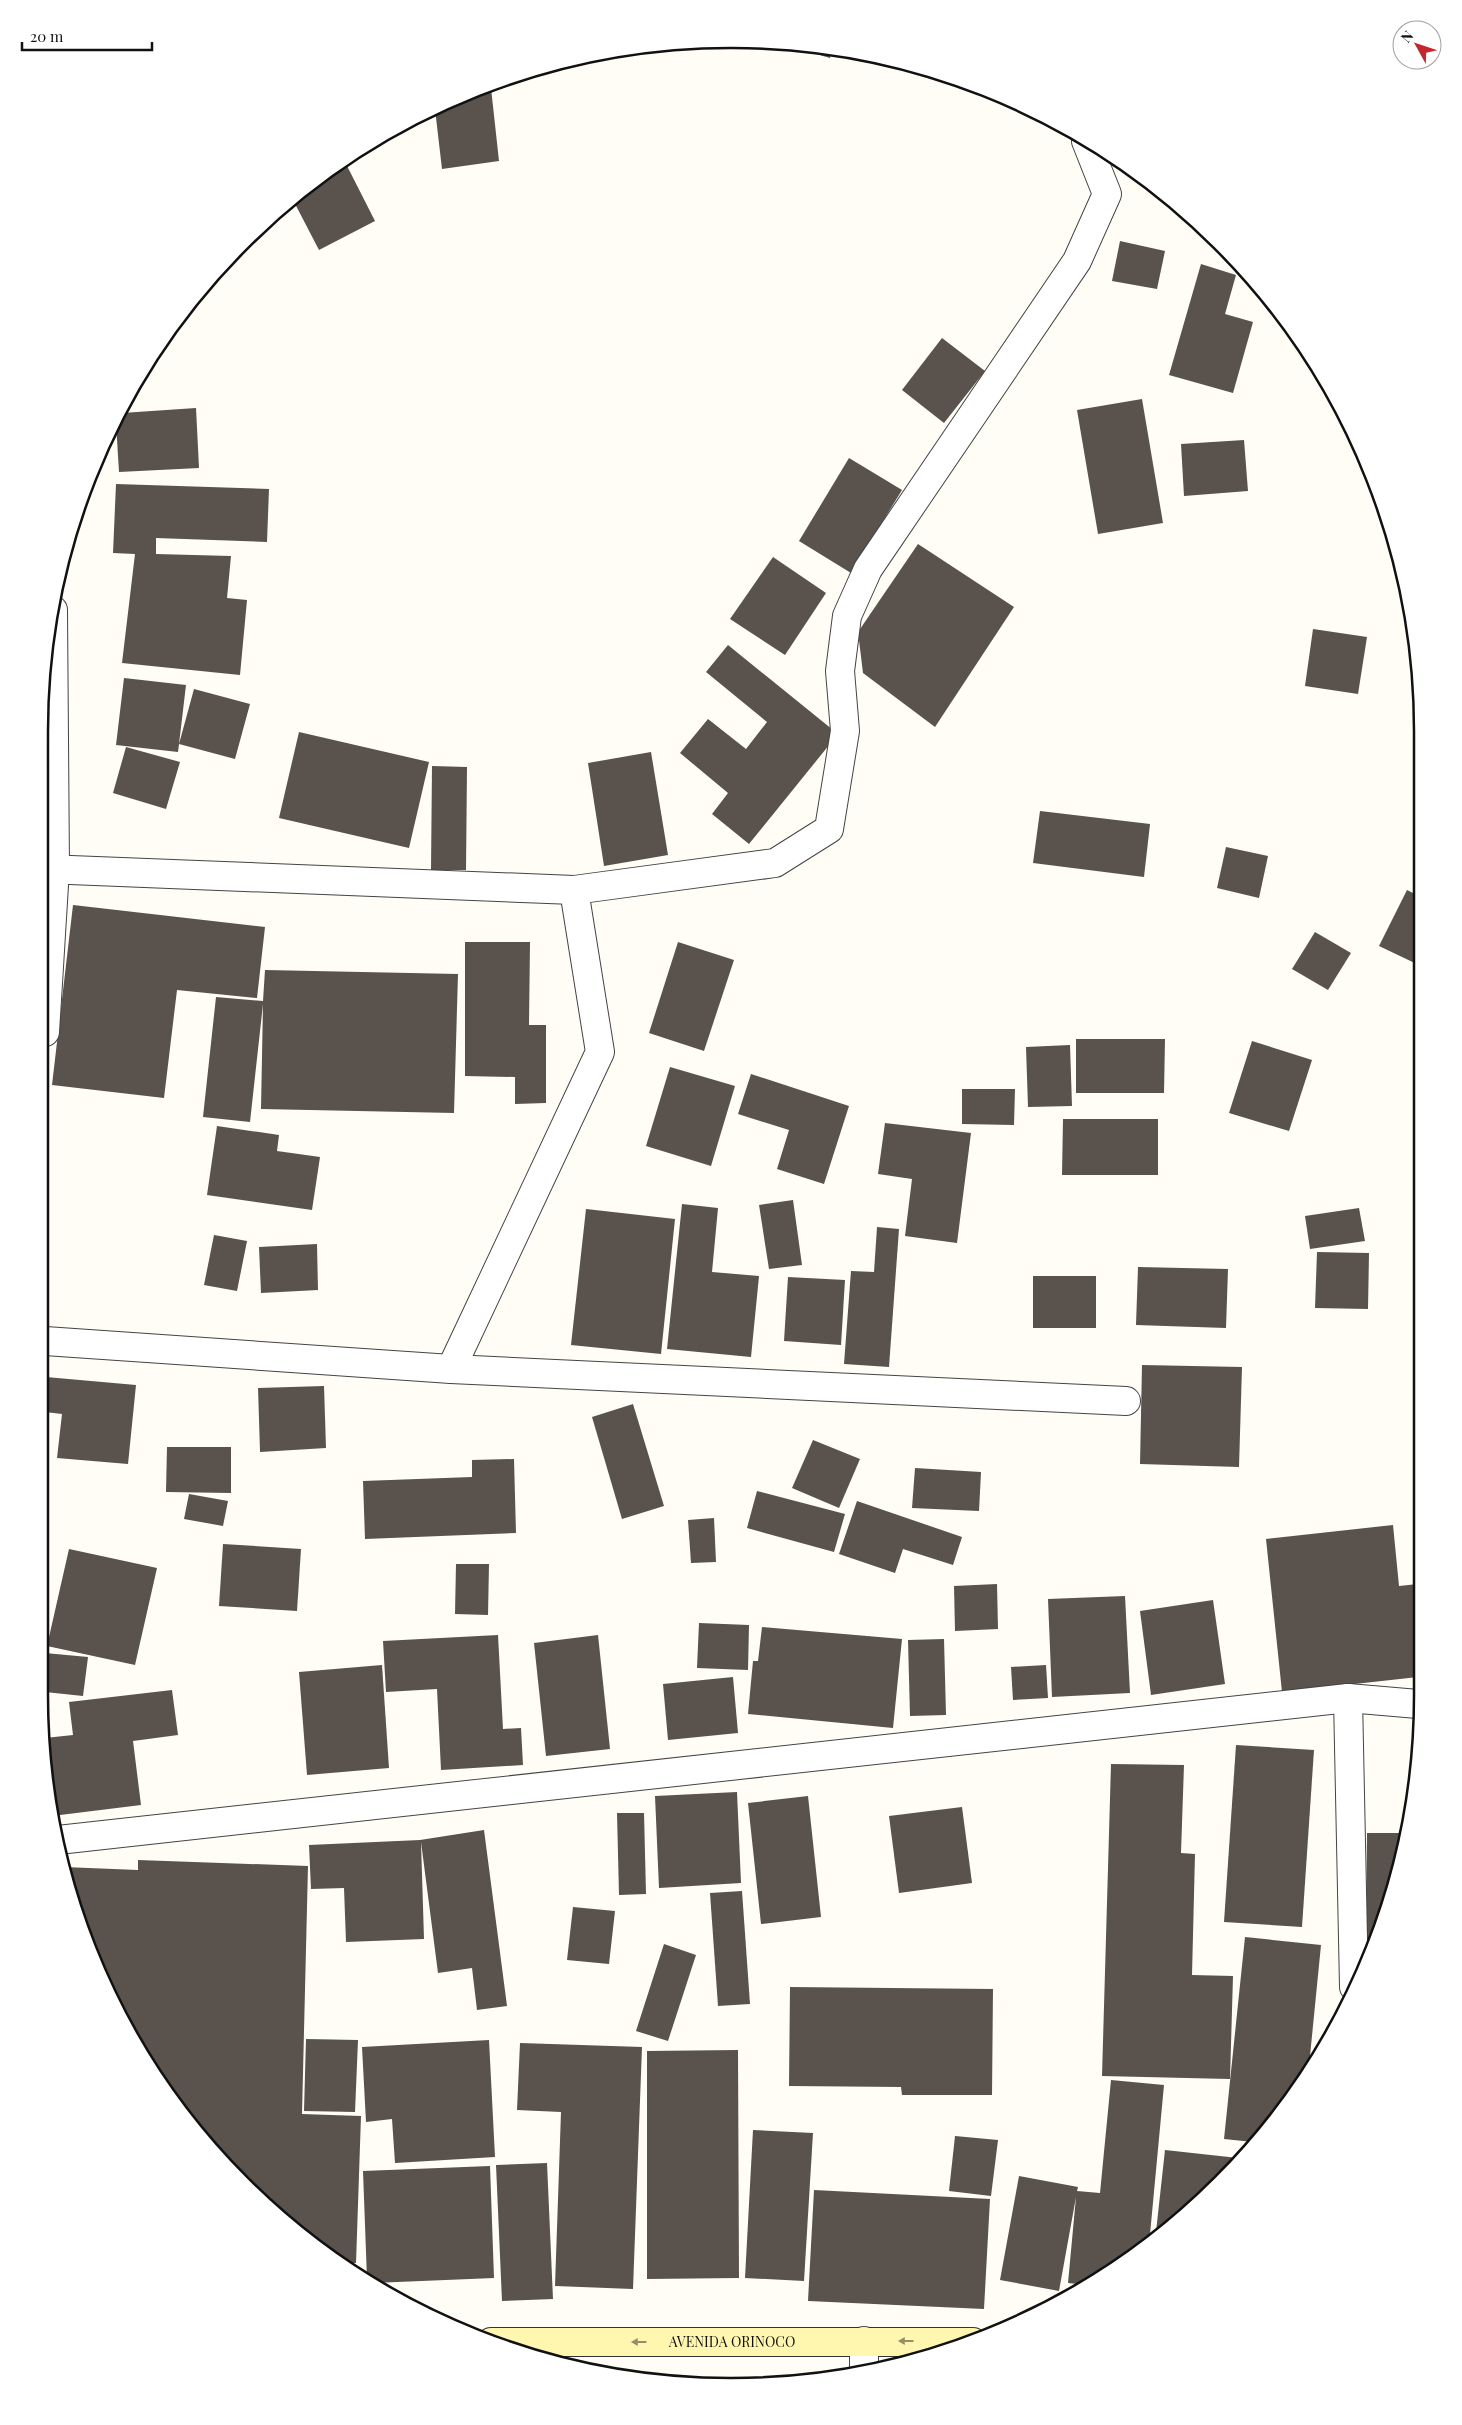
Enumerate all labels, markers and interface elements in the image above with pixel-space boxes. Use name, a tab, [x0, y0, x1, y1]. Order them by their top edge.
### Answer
scale bar	[22, 20, 152, 52]
north arrow	[1392, 20, 1442, 70]
text: 20 m	[30, 26, 64, 46]
text: N	[1396, 26, 1417, 46]
street label: AVENIDA ORINOCO	[668, 2332, 795, 2351]
one-way arrow	[898, 2337, 914, 2345]
one-way arrow	[631, 2338, 647, 2346]

